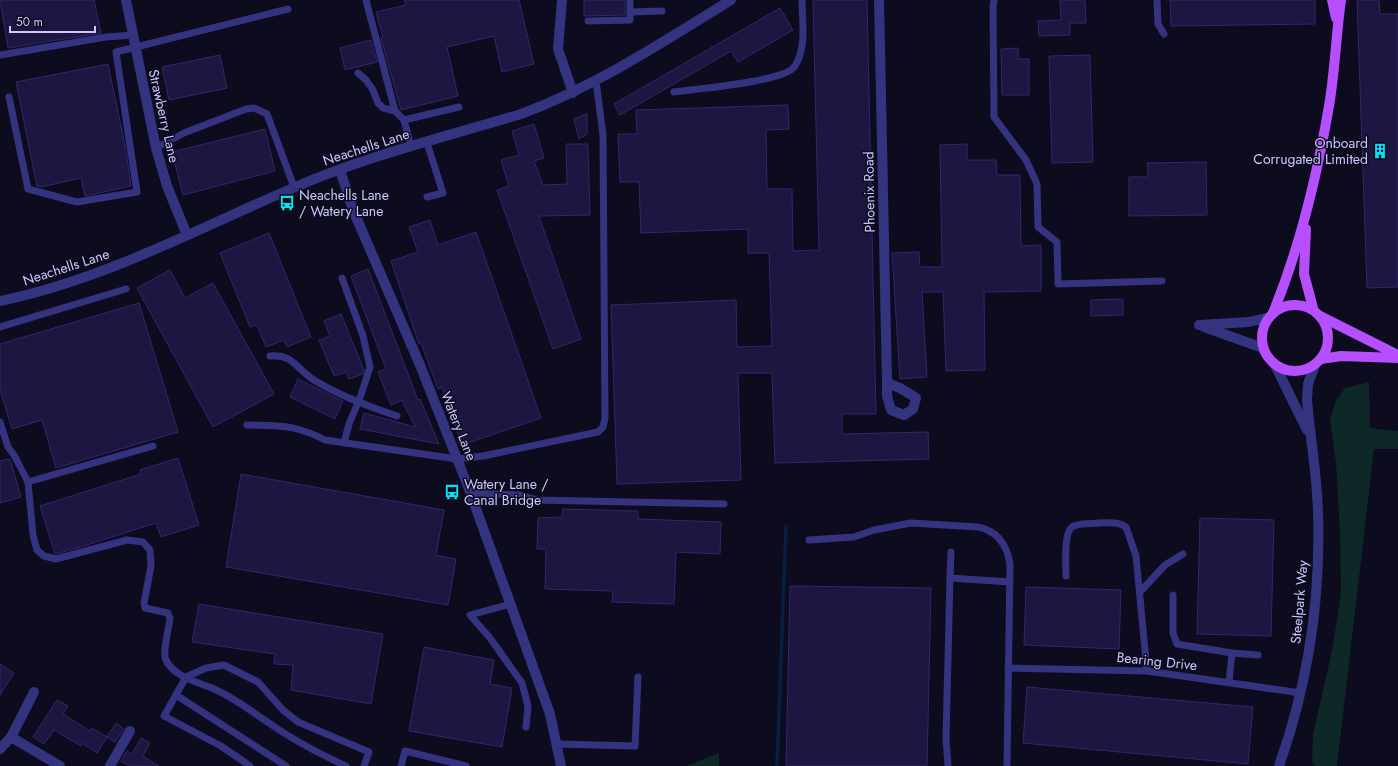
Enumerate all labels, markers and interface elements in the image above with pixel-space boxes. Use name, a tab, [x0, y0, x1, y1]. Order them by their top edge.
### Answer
scale bar	[10, 8, 95, 34]
text: 50 m	[16, 13, 43, 31]
street label: Strawberry Lane	[144, 67, 184, 165]
street label: Neachells Lane	[320, 124, 412, 170]
place label: Onboard Corrugated Limited	[1253, 133, 1368, 169]
building icon: Onboard Corrugated Limited	[1371, 142, 1389, 160]
street label: Phoenix Road	[858, 151, 880, 233]
place label: Neachells Lane / Watery Lane	[299, 185, 389, 221]
bus stop icon: Neachells Lane / Watery Lane	[278, 194, 296, 212]
street label: Neachells Lane	[20, 244, 112, 290]
street label: Watery Lane	[436, 388, 482, 464]
place label: Watery Lane / Canal Bridge	[464, 474, 548, 510]
bus stop icon: Watery Lane / Canal Bridge	[443, 483, 461, 501]
street label: Steelpark Way	[1285, 559, 1313, 645]
street label: Bearing Drive	[1116, 647, 1198, 675]

